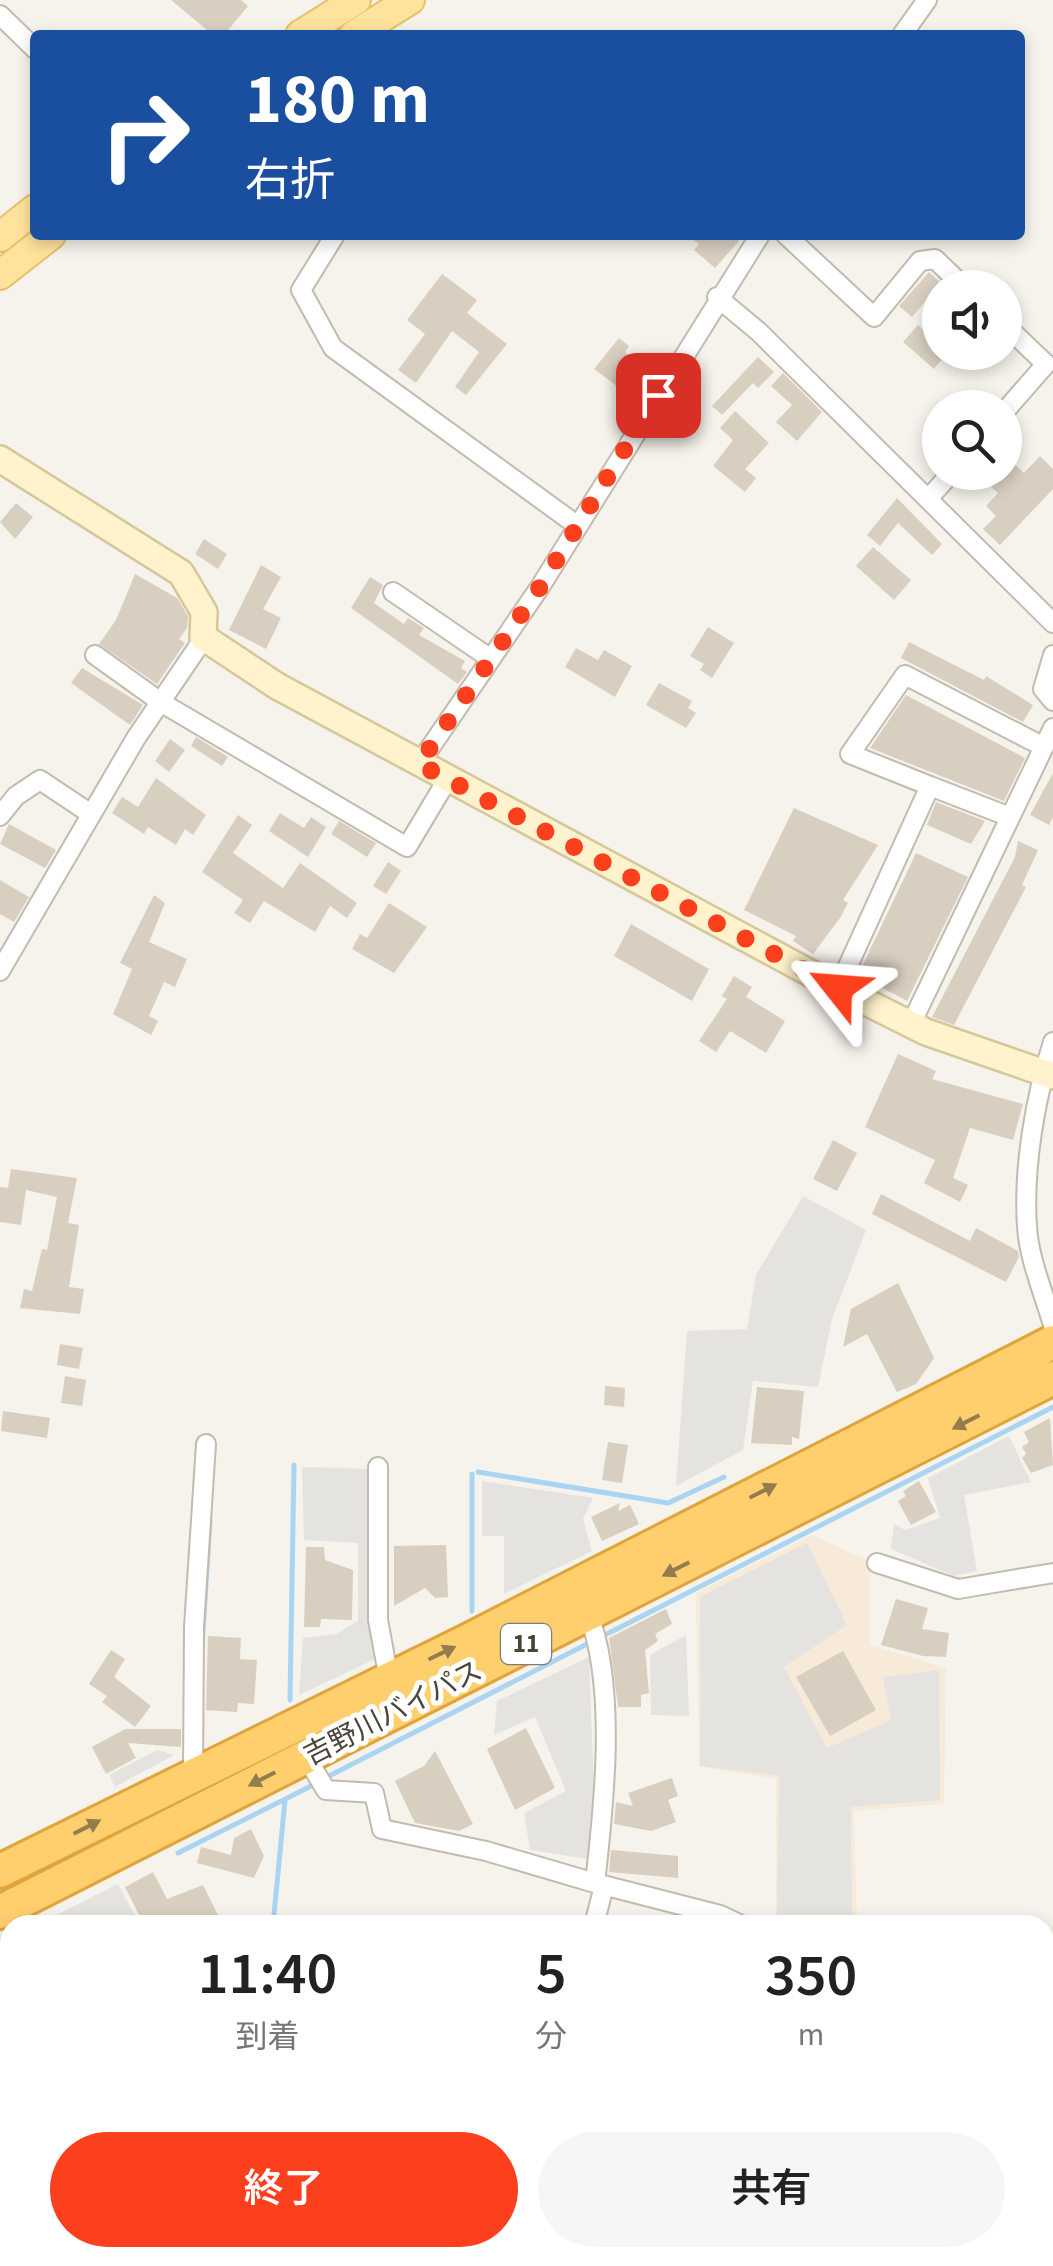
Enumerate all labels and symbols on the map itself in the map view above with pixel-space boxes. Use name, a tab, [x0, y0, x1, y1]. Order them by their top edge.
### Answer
pin	[616, 353, 701, 438]
position arrow	[786, 936, 890, 1040]
one-way arrow	[951, 1413, 980, 1430]
one-way arrow	[748, 1483, 777, 1500]
one-way arrow	[661, 1560, 690, 1577]
road number: 11	[501, 1624, 551, 1664]
one-way arrow	[427, 1645, 456, 1662]
street label: 吉野川バイパス	[297, 1651, 489, 1775]
one-way arrow	[247, 1770, 276, 1787]
one-way arrow	[73, 1819, 102, 1836]

